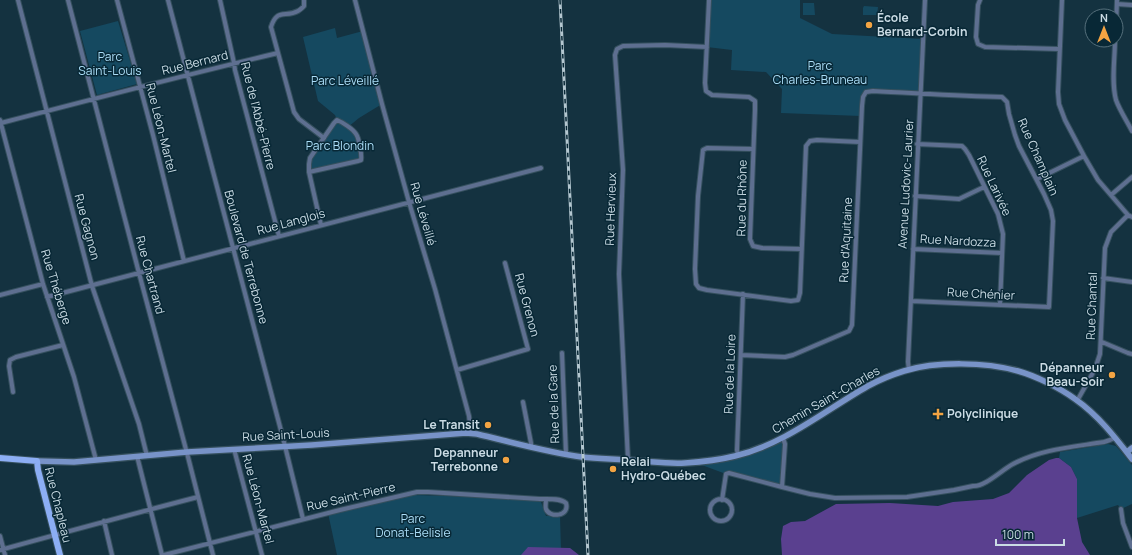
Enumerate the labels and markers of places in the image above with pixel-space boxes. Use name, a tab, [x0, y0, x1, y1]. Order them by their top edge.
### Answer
place label: École Bernard-Corbin	[877, 9, 967, 40]
marker: École Bernard-Corbin	[864, 20, 874, 30]
place label: Dépanneur Beau-Soir	[1040, 359, 1104, 390]
marker: Dépanneur Beau-Soir	[1107, 370, 1117, 380]
place label: Polyclinique	[947, 405, 1018, 422]
marker: Polyclinique	[932, 408, 944, 420]
place label: Le Transit	[423, 416, 480, 433]
marker: Le Transit	[483, 420, 493, 430]
place label: Depanneur Terrebonne	[431, 444, 498, 475]
place label: Relai Hydro-Québec	[621, 453, 706, 484]
marker: Depanneur Terrebonne	[501, 455, 511, 465]
marker: Relai Hydro-Québec	[608, 464, 618, 474]

